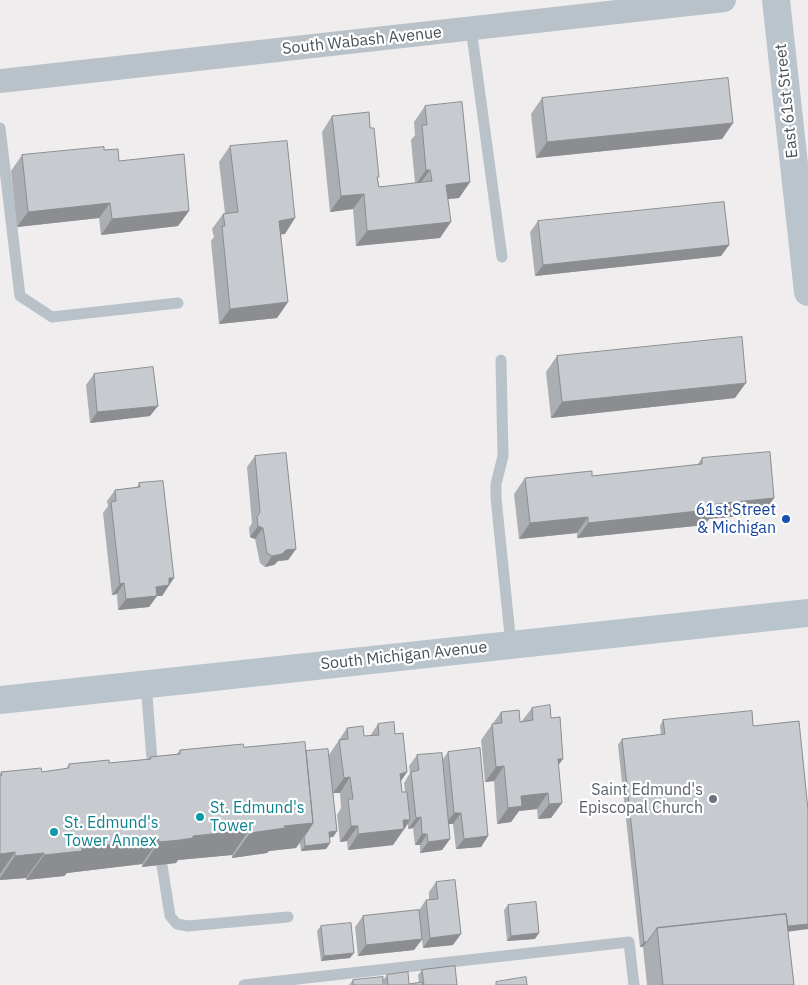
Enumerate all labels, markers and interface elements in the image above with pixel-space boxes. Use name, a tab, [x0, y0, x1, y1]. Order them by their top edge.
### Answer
street label: South Wabash Avenue	[281, 23, 443, 59]
street label: East 61st Street	[771, 43, 803, 159]
place label: 61st Street & Michigan	[696, 500, 776, 538]
marker: 61st Street & Michigan	[780, 513, 792, 525]
street label: South Michigan Avenue	[320, 638, 488, 674]
place label: Saint Edmund's Episcopal Church	[579, 780, 703, 818]
marker: Saint Edmund's Episcopal Church	[707, 793, 719, 805]
place label: St. Edmund's Tower	[210, 798, 305, 836]
marker: St. Edmund's Tower	[194, 811, 206, 823]
place label: St. Edmund's Tower Annex	[64, 813, 159, 851]
marker: St. Edmund's Tower Annex	[48, 826, 60, 838]

